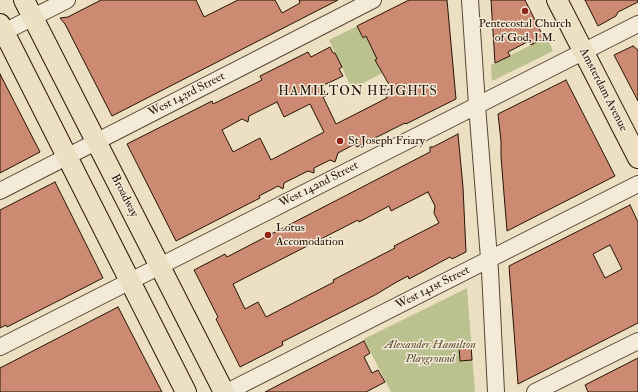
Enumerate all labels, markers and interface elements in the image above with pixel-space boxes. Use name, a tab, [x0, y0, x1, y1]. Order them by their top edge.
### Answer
marker: Pentecostal Church of God, I.M.	[520, 6, 530, 16]
place label: Pentecostal Church of God, I.M.	[479, 17, 571, 45]
street label: Amsterdam Avenue	[576, 46, 630, 134]
street label: West 143rd Street	[146, 70, 228, 120]
district label: HAMILTON HEIGHTS	[278, 84, 438, 100]
place label: St Joseph Friary	[348, 134, 425, 148]
marker: St Joseph Friary	[335, 136, 345, 146]
street label: West 142nd Street	[277, 159, 361, 211]
street label: Broadway	[107, 172, 141, 220]
place label: Lotus Accomodation	[276, 221, 344, 249]
marker: Lotus Accomodation	[263, 230, 273, 240]
street label: West 141st Street	[394, 263, 472, 313]
park label: Alexander Hamilton Playground	[384, 338, 476, 366]

